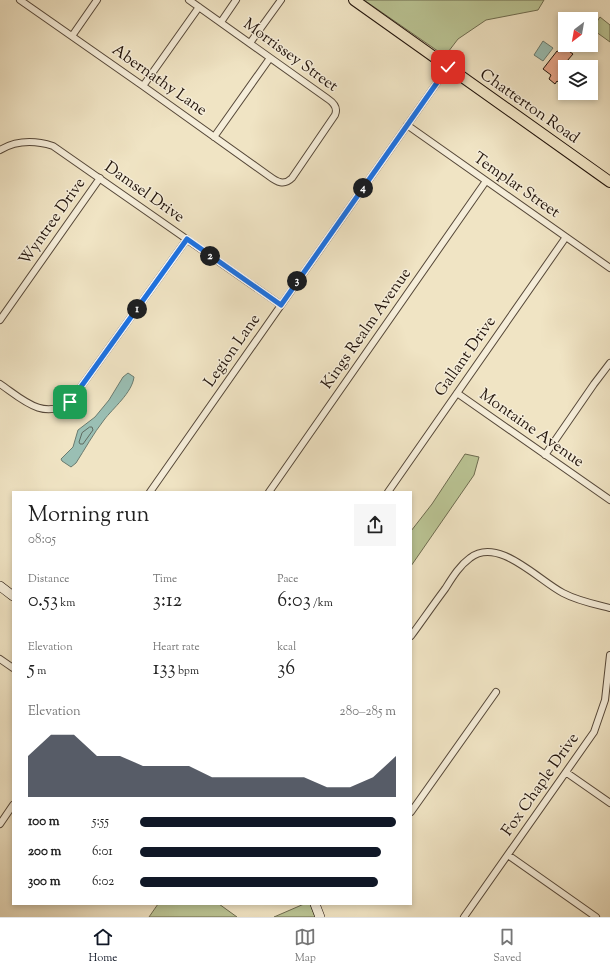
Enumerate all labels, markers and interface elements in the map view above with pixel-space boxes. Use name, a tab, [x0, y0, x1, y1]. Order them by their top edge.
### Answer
north arrow	[558, 12, 598, 52]
map controls	[558, 12, 598, 100]
street label: Morrissey Street	[238, 14, 343, 99]
street label: Abernathy Lane	[107, 40, 211, 122]
pin	[431, 50, 465, 84]
icon: check	[437, 56, 459, 78]
button: layers	[558, 60, 598, 100]
street label: Chatterton Road	[474, 64, 584, 150]
street label: Templar Street	[468, 147, 565, 225]
street label: Damsel Drive	[99, 157, 189, 229]
street label: Wyntree Drive	[14, 173, 92, 271]
pin: 4	[353, 178, 373, 198]
text: 4	[360, 180, 366, 196]
pin: 2	[200, 246, 220, 266]
text: 2	[207, 248, 213, 264]
street label: Kings Realm Avenue	[316, 264, 418, 394]
pin: 3	[287, 271, 307, 291]
text: 3	[295, 273, 299, 289]
pin: 1	[127, 299, 147, 319]
text: 1	[135, 301, 139, 317]
street label: Legion Lane	[199, 310, 267, 392]
street label: Gallant Drive	[430, 312, 502, 402]
street label: Montaine Avenue	[474, 384, 588, 474]
pin	[53, 385, 87, 419]
icon: arrive	[59, 391, 81, 413]
text: Morning run	[28, 500, 150, 532]
button: share	[354, 504, 396, 546]
text: 08:05	[28, 531, 56, 549]
text: Distance	[28, 571, 69, 587]
text: Time	[153, 571, 177, 587]
text: Pace	[277, 571, 298, 587]
text: 0.53	[28, 587, 58, 616]
text: 3:12	[153, 587, 182, 616]
text: 6:03	[277, 587, 311, 616]
text: km	[58, 595, 75, 611]
text: /km	[311, 595, 333, 611]
text: Elevation	[28, 639, 73, 655]
text: Heart rate	[153, 639, 200, 655]
text: kcal	[277, 639, 296, 655]
text: 5	[28, 655, 35, 684]
text: 133	[153, 655, 176, 684]
text: 36	[277, 655, 295, 684]
text: m	[35, 663, 46, 679]
text: bpm	[176, 663, 199, 679]
text: Elevation	[28, 703, 81, 721]
text: 280–285 m	[340, 703, 396, 721]
street label: Fox Chaple Drive	[497, 729, 585, 841]
text: 100 m	[28, 813, 60, 831]
text: 5:55	[92, 813, 109, 831]
text: 200 m	[28, 843, 61, 861]
text: 6:01	[92, 843, 113, 861]
text: 300 m	[28, 873, 60, 891]
text: 6:02	[92, 873, 114, 891]
tab: Home	[88, 926, 117, 966]
tab: Map	[294, 926, 316, 966]
tab: Saved	[493, 926, 522, 966]

